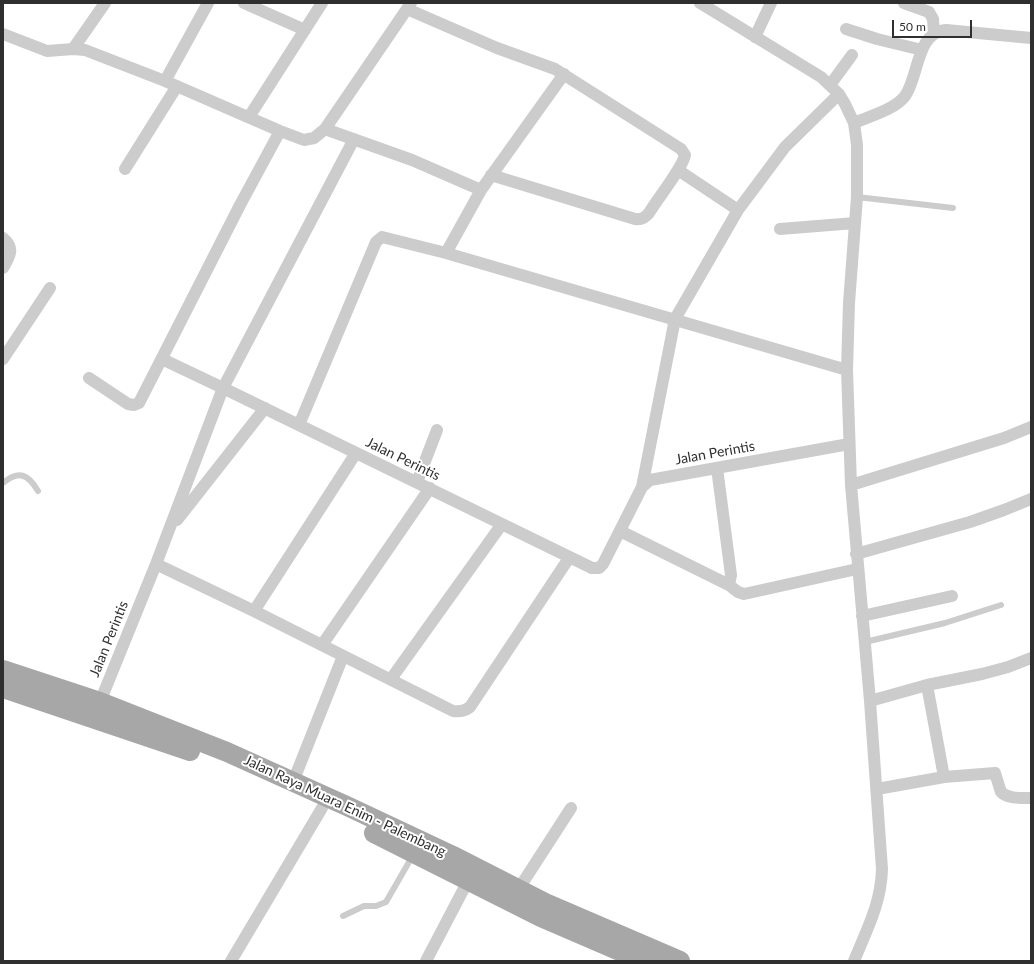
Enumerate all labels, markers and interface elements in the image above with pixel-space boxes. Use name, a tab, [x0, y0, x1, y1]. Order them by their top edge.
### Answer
scale bar	[894, 12, 974, 38]
text: 50 m	[899, 19, 926, 34]
street label: Jalan Perintis	[363, 434, 443, 484]
street label: Jalan Perintis	[674, 438, 756, 468]
street label: Jalan Perintis	[86, 599, 132, 679]
street label: Jalan Raya Muara Enim - Palembang	[241, 752, 449, 860]

